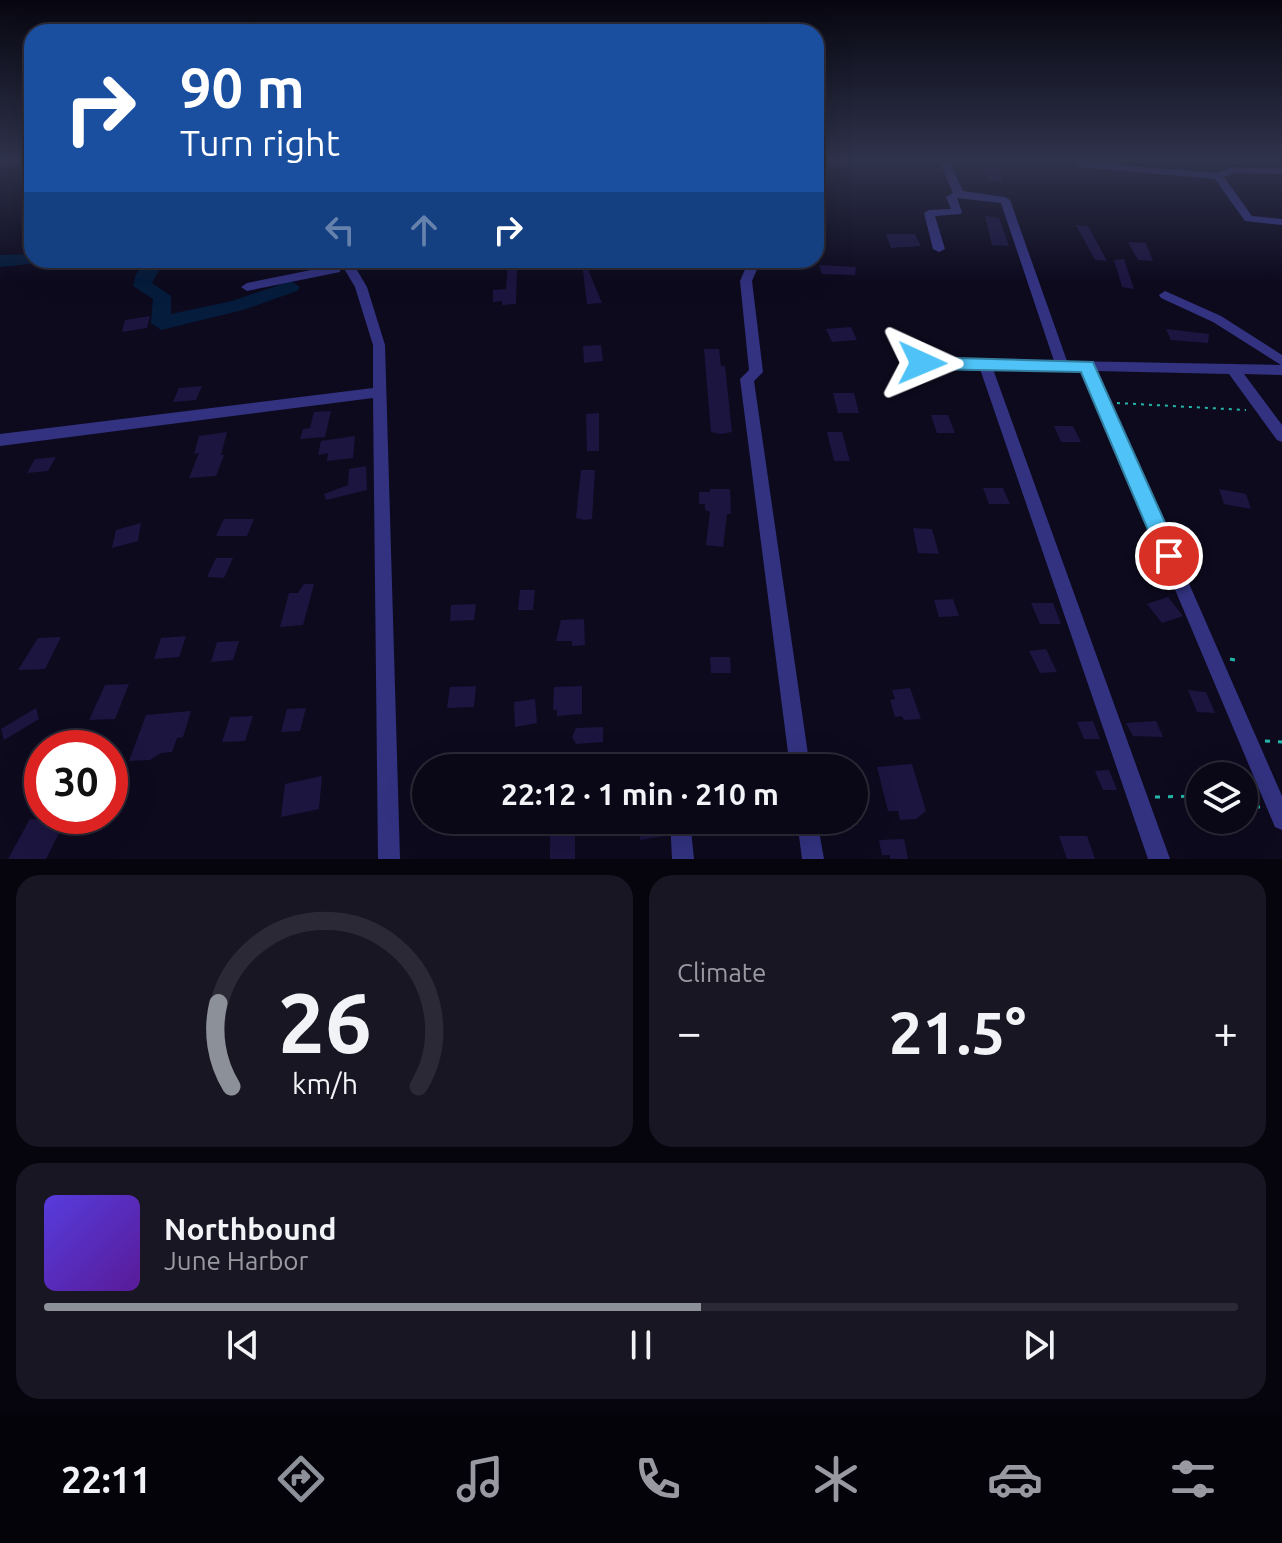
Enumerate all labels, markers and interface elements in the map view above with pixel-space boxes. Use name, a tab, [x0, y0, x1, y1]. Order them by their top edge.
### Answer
icon: right	[48, 56, 152, 160]
text: 90 m	[180, 56, 305, 119]
text: Turn right	[180, 122, 340, 163]
icon: left	[318, 208, 362, 252]
icon: ahead	[402, 208, 446, 252]
icon: right	[486, 208, 530, 252]
position arrow	[880, 321, 964, 405]
pin	[1135, 522, 1203, 590]
icon: arrive	[1147, 534, 1191, 578]
speed limit sign: 30	[24, 730, 128, 834]
map controls	[1186, 762, 1258, 834]
button: layers	[1186, 762, 1258, 834]
text: 22:12 · 1 min · 210 m	[501, 777, 779, 811]
text: Climate	[677, 958, 766, 987]
text: 26	[278, 975, 371, 1069]
text: 21.5°	[889, 998, 1026, 1065]
text: −	[677, 1007, 702, 1056]
text: +	[1213, 1007, 1238, 1056]
text: km/h	[292, 1067, 358, 1099]
text: Northbound	[164, 1212, 336, 1246]
text: June Harbor	[164, 1246, 308, 1275]
icon: previous	[221, 1323, 265, 1367]
icon: pause	[619, 1323, 663, 1367]
icon: next	[1017, 1323, 1061, 1367]
icon: directions	[273, 1451, 329, 1507]
icon: music	[452, 1451, 508, 1507]
icon: phone	[630, 1451, 686, 1507]
icon: climate	[808, 1451, 864, 1507]
icon: car	[987, 1451, 1043, 1507]
icon: filters	[1165, 1451, 1221, 1507]
text: 22:11	[61, 1459, 151, 1500]

